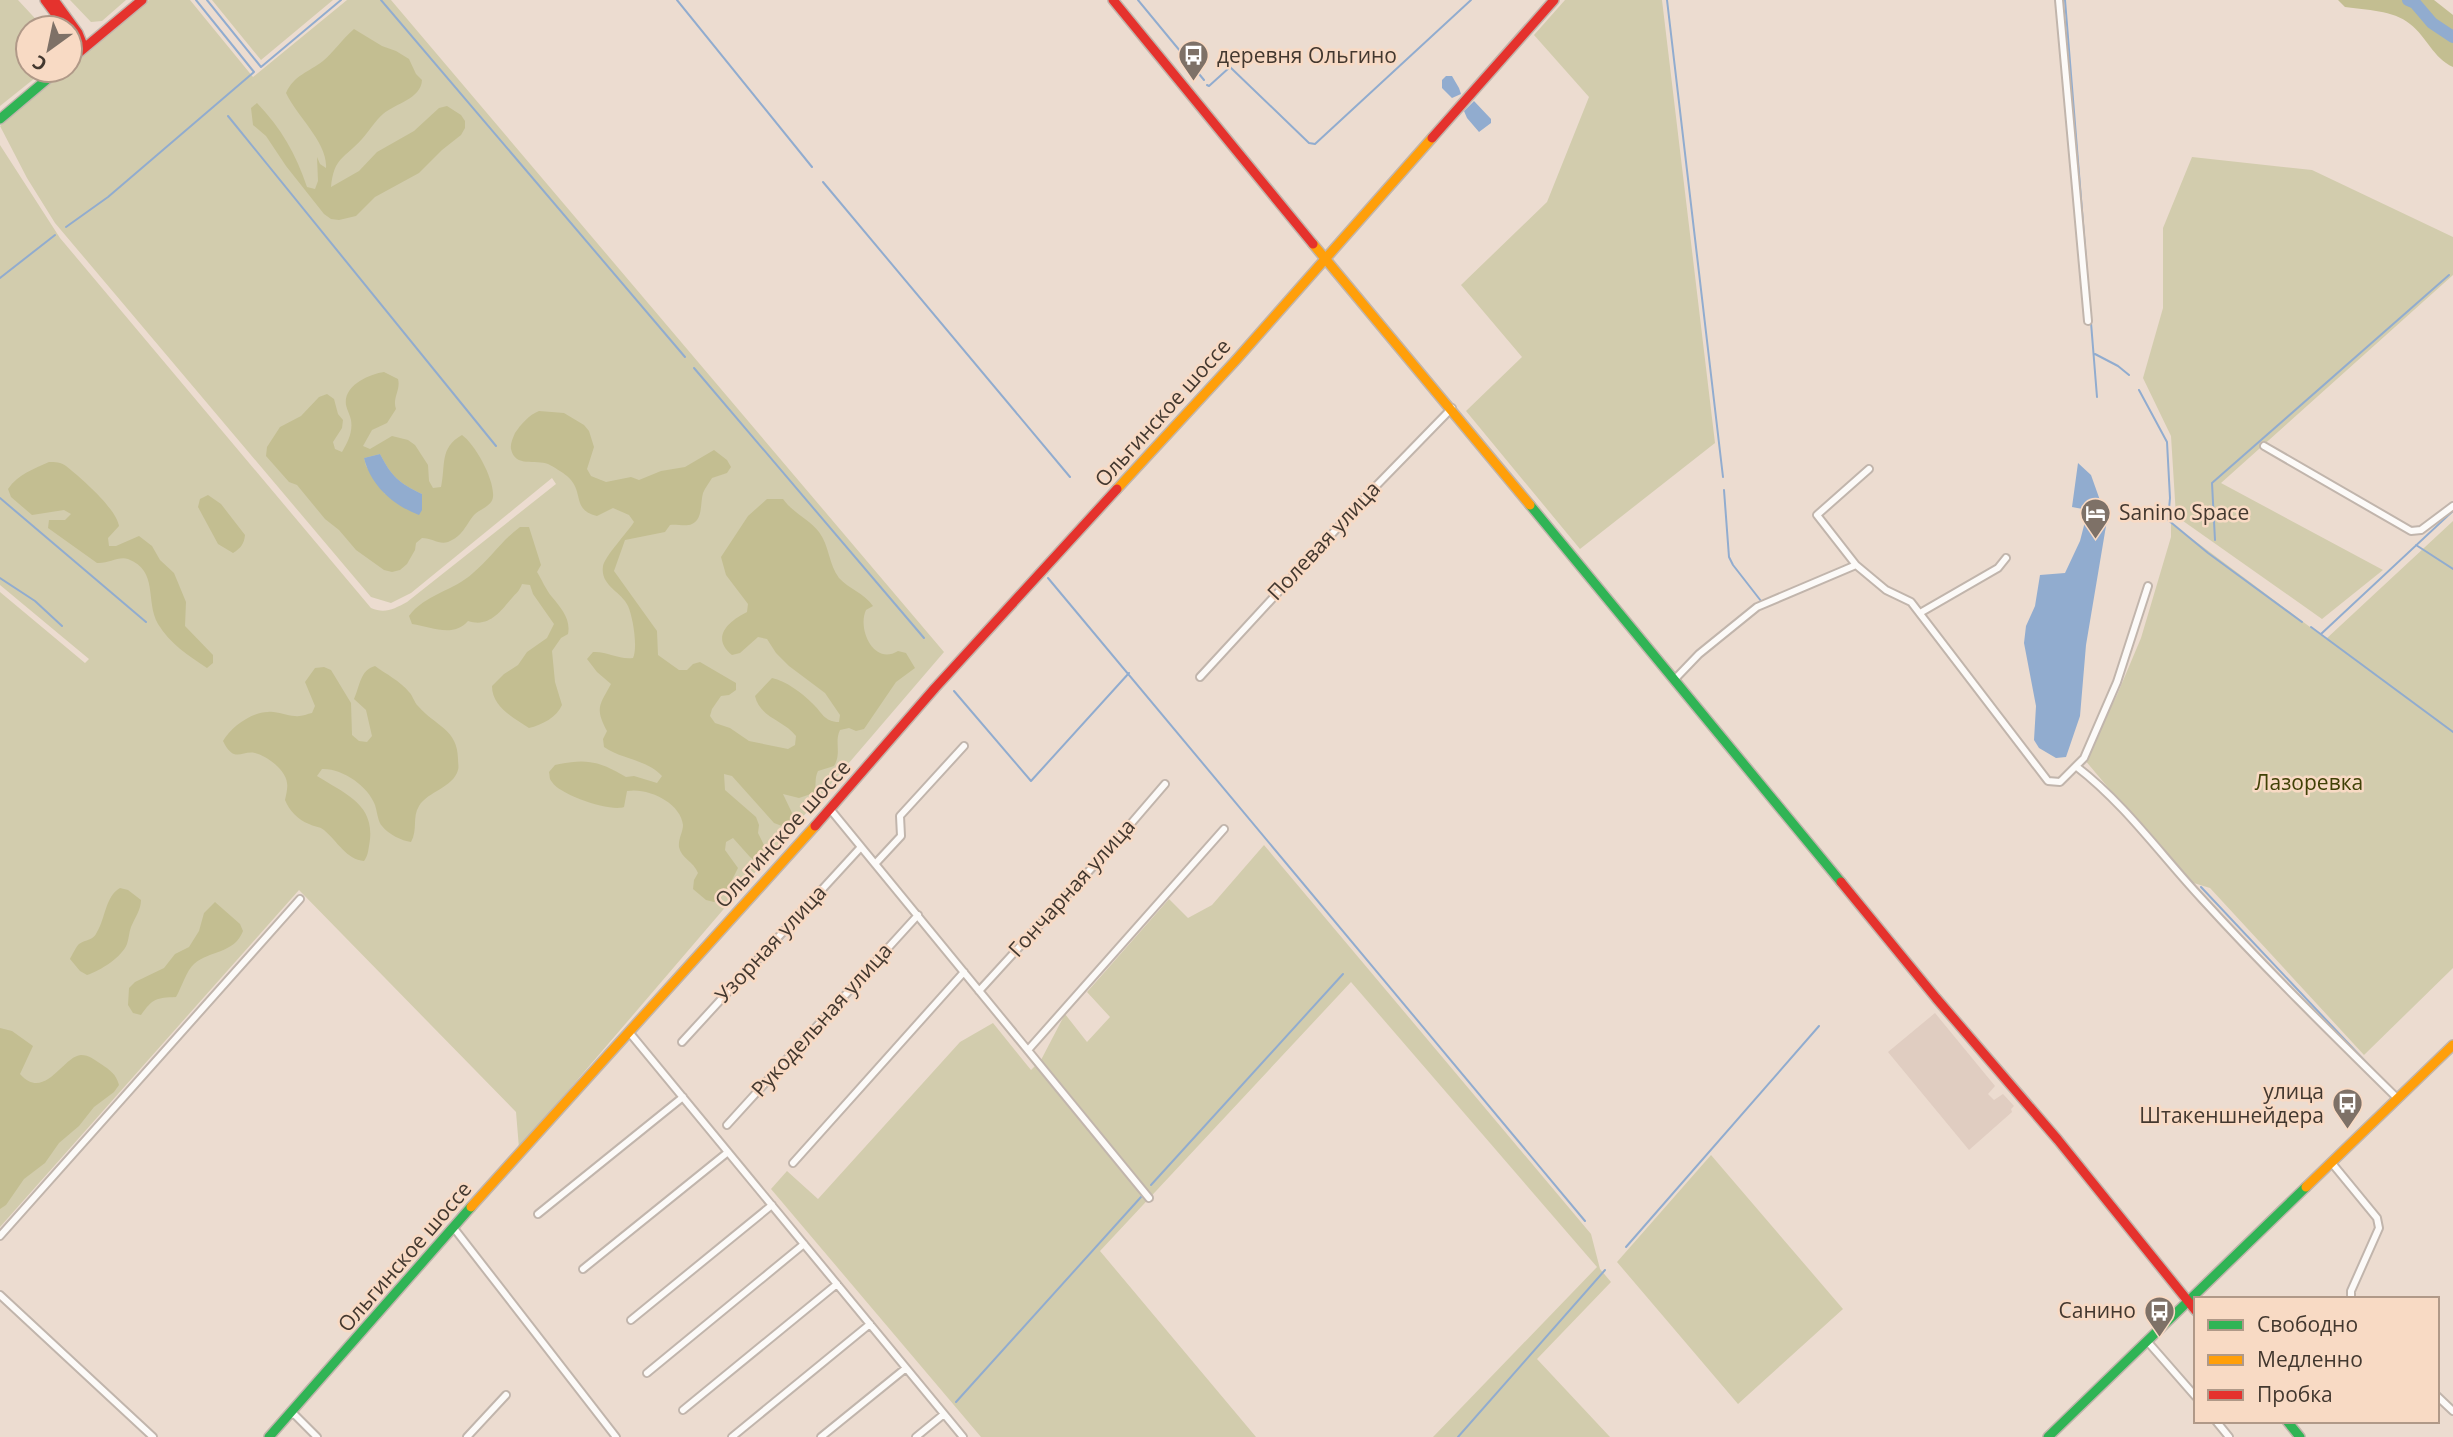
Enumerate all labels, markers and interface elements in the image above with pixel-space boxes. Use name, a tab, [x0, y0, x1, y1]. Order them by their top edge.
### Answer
north arrow	[14, 14, 84, 84]
bus stop icon: деревня Ольгино	[1177, 39, 1211, 83]
place label: деревня Ольгино	[1217, 41, 1397, 69]
text: С	[28, 49, 52, 77]
street label: Ольгинское шоссе	[1088, 332, 1236, 492]
street label: Полевая улица	[1261, 475, 1386, 606]
hotel icon: Sanino Space	[2079, 496, 2113, 540]
place label: Sanino Space	[2119, 498, 2249, 526]
street label: Ольгинское шоссе	[708, 753, 856, 913]
park label: Лазоревка	[2255, 768, 2363, 796]
street label: Гончарная улица	[1002, 812, 1141, 962]
street label: Узорная улица	[708, 878, 832, 1008]
street label: Рукодельная улица	[745, 937, 898, 1102]
place label: улица Штакеншнейдера	[2139, 1077, 2324, 1129]
bus stop icon: улица Штакеншнейдера	[2330, 1087, 2364, 1131]
street label: Ольгинское шоссе	[331, 1175, 477, 1337]
bus stop icon: Санино	[2142, 1294, 2176, 1338]
place label: Санино	[2059, 1296, 2136, 1324]
legend	[2194, 1297, 2439, 1423]
text: Свободно	[2257, 1310, 2358, 1338]
text: Медленно	[2257, 1345, 2363, 1373]
text: Пробка	[2257, 1380, 2333, 1408]

